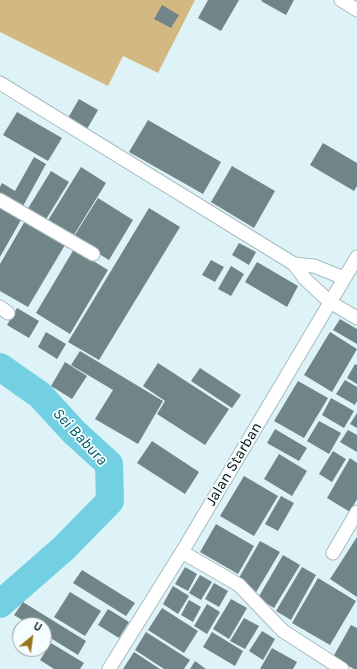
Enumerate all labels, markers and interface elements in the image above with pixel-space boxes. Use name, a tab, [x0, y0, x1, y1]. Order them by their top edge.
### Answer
water label: Sei Babura	[49, 404, 111, 470]
street label: Jalan Starban	[202, 419, 266, 509]
north arrow	[12, 617, 52, 657]
text: U	[31, 619, 44, 634]

